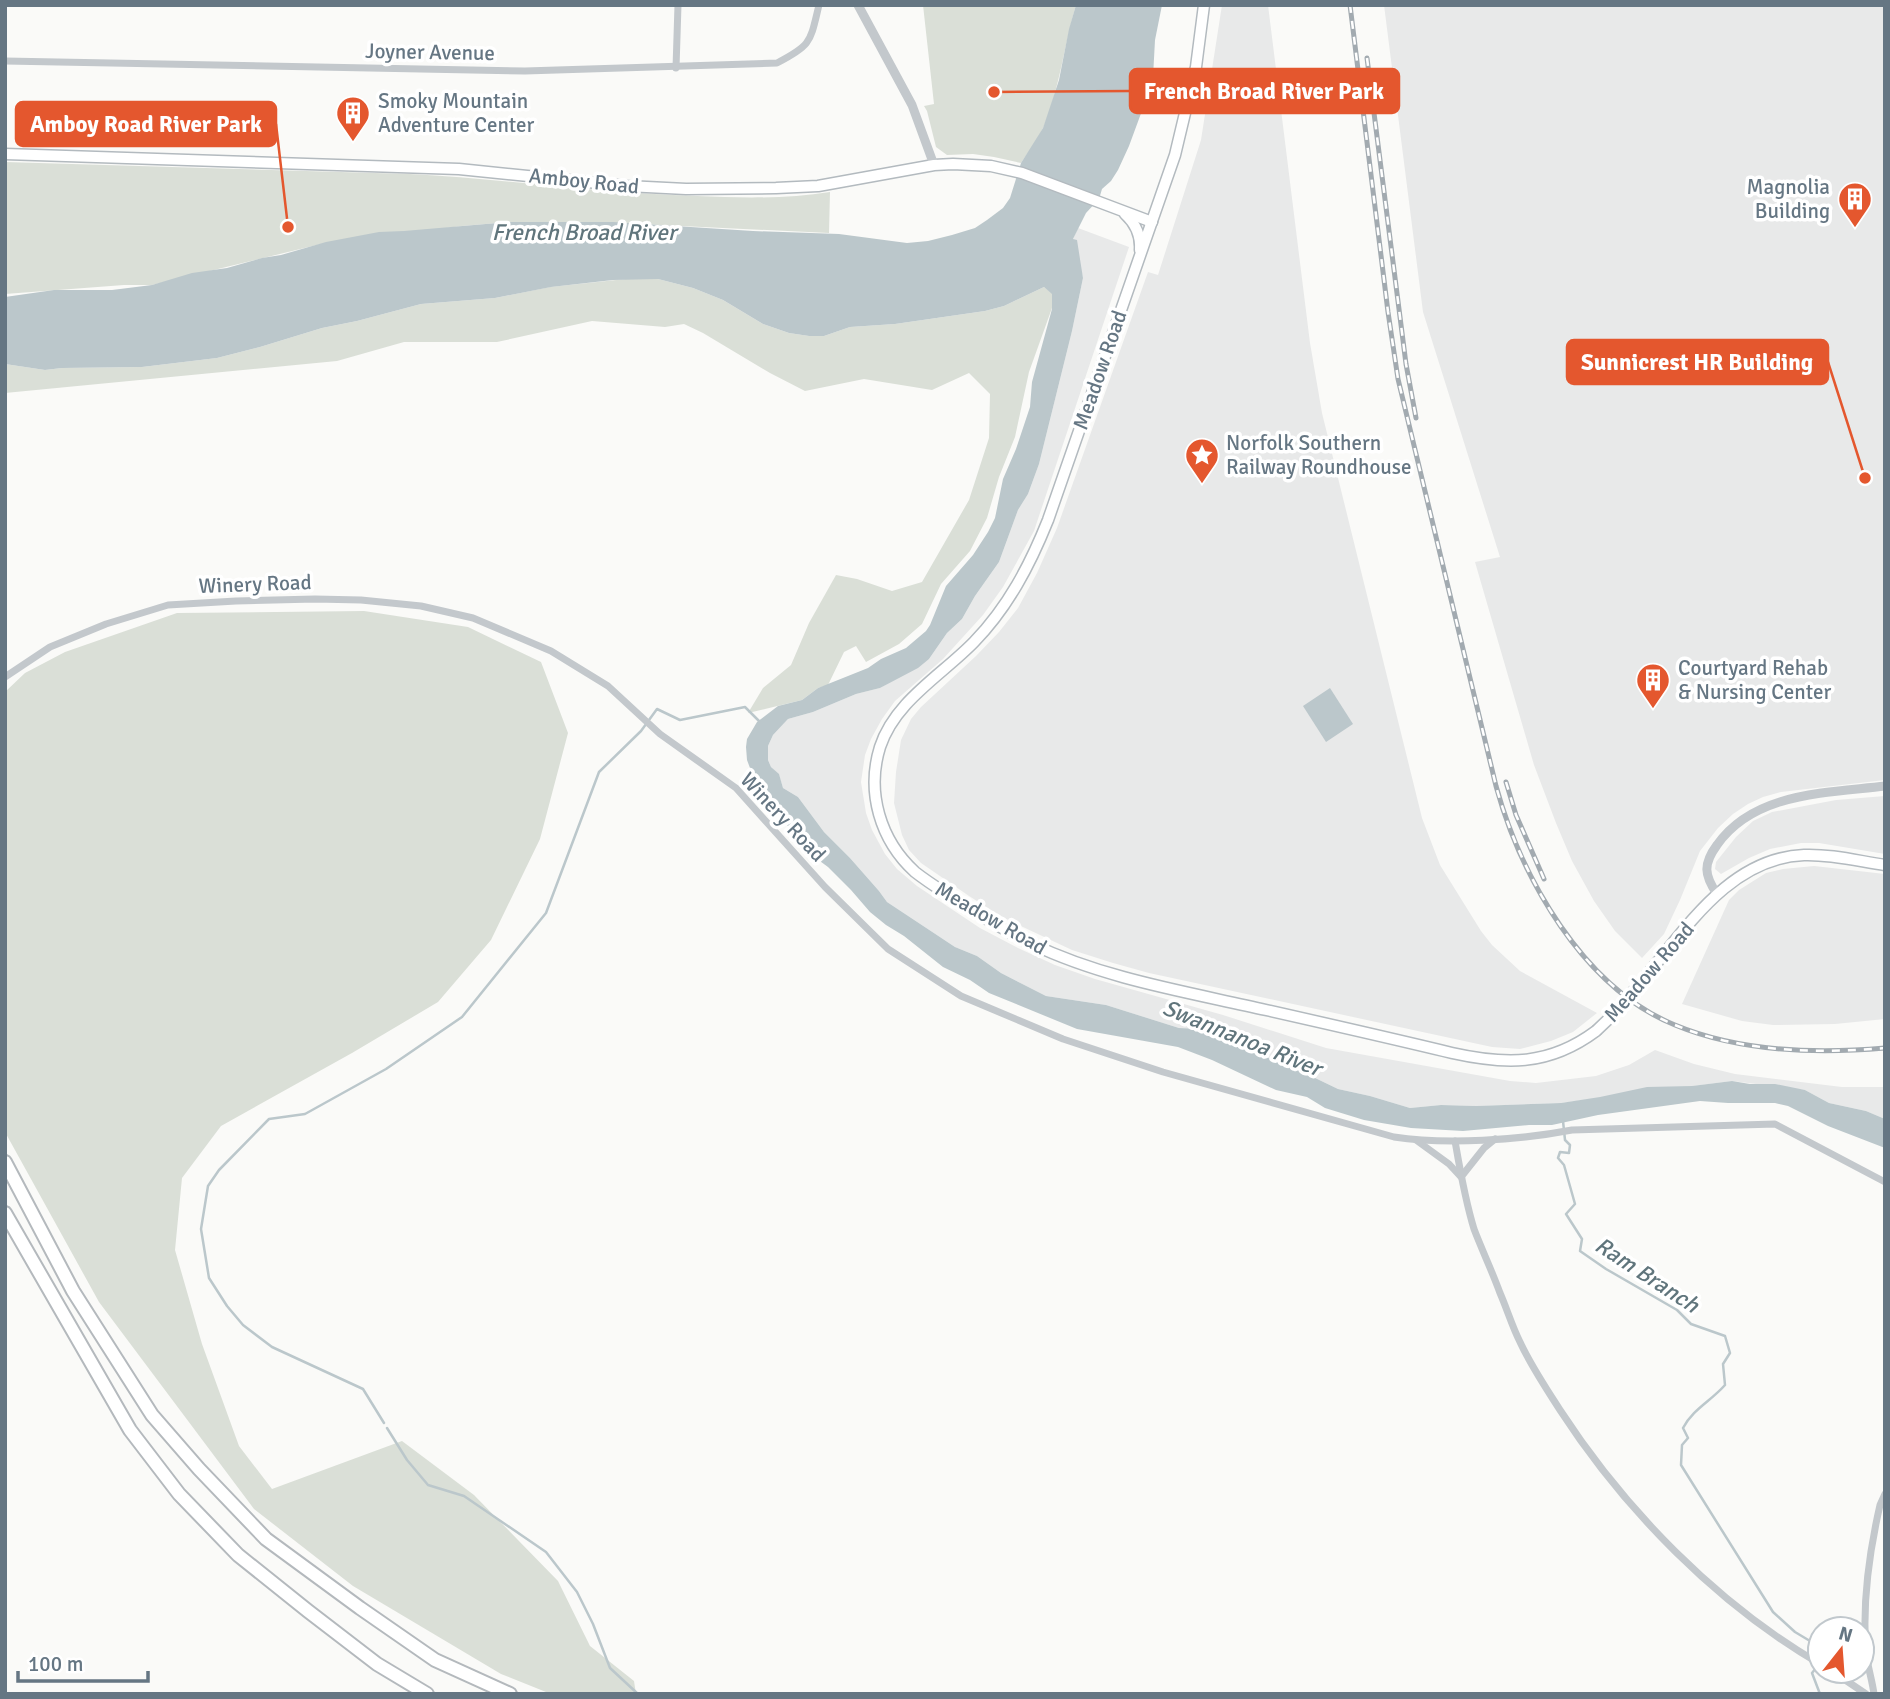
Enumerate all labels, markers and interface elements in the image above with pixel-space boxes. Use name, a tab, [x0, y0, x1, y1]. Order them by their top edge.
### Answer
street label: Joyner Avenue	[365, 38, 495, 66]
callout: French Broad River Park	[1130, 69, 1399, 113]
text: French Broad River Park	[1144, 77, 1384, 106]
place label: Smoky Mountain Adventure Center	[378, 88, 535, 138]
building icon: Smoky Mountain Adventure Center	[334, 94, 372, 143]
callout: Amboy Road River Park	[16, 102, 276, 146]
text: Amboy Road River Park	[30, 110, 262, 139]
street label: Amboy Road	[528, 162, 640, 200]
place label: Magnolia Building	[1747, 174, 1830, 224]
building icon: Magnolia Building	[1836, 180, 1874, 229]
water label: French Broad River	[492, 218, 680, 247]
street label: Meadow Road	[1067, 307, 1133, 433]
callout: Sunnicrest HR Building	[1567, 340, 1828, 384]
text: Sunnicrest HR Building	[1581, 348, 1813, 377]
place label: Norfolk Southern Railway Roundhouse	[1226, 430, 1412, 480]
place icon: Norfolk Southern Railway Roundhouse	[1183, 436, 1221, 485]
street label: Winery Road	[198, 569, 312, 599]
place label: Courtyard Rehab & Nursing Center	[1678, 655, 1831, 705]
building icon: Courtyard Rehab & Nursing Center	[1634, 661, 1672, 710]
street label: Winery Road	[735, 767, 831, 867]
street label: Meadow Road	[931, 876, 1051, 960]
street label: Meadow Road	[1598, 916, 1700, 1028]
water label: Swannanoa River	[1159, 993, 1329, 1084]
water label: Ram Branch	[1590, 1231, 1706, 1320]
north arrow	[1806, 1615, 1876, 1685]
text: N	[1836, 1621, 1856, 1648]
scale bar	[18, 1640, 147, 1684]
text: 100 m	[28, 1651, 83, 1677]

